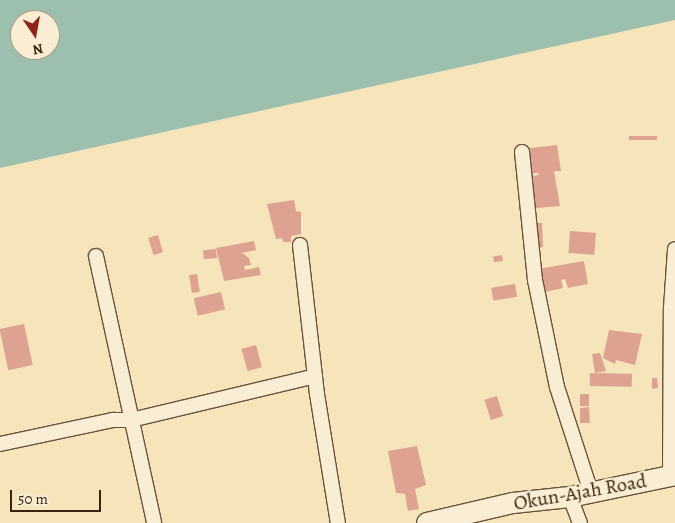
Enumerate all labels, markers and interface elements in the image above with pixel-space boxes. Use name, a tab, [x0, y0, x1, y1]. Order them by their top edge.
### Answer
north arrow	[10, 10, 60, 60]
text: N	[31, 39, 45, 60]
street label: Okun-Ajah Road	[512, 469, 648, 515]
scale bar	[12, 480, 104, 512]
text: 50 m	[18, 489, 48, 509]

